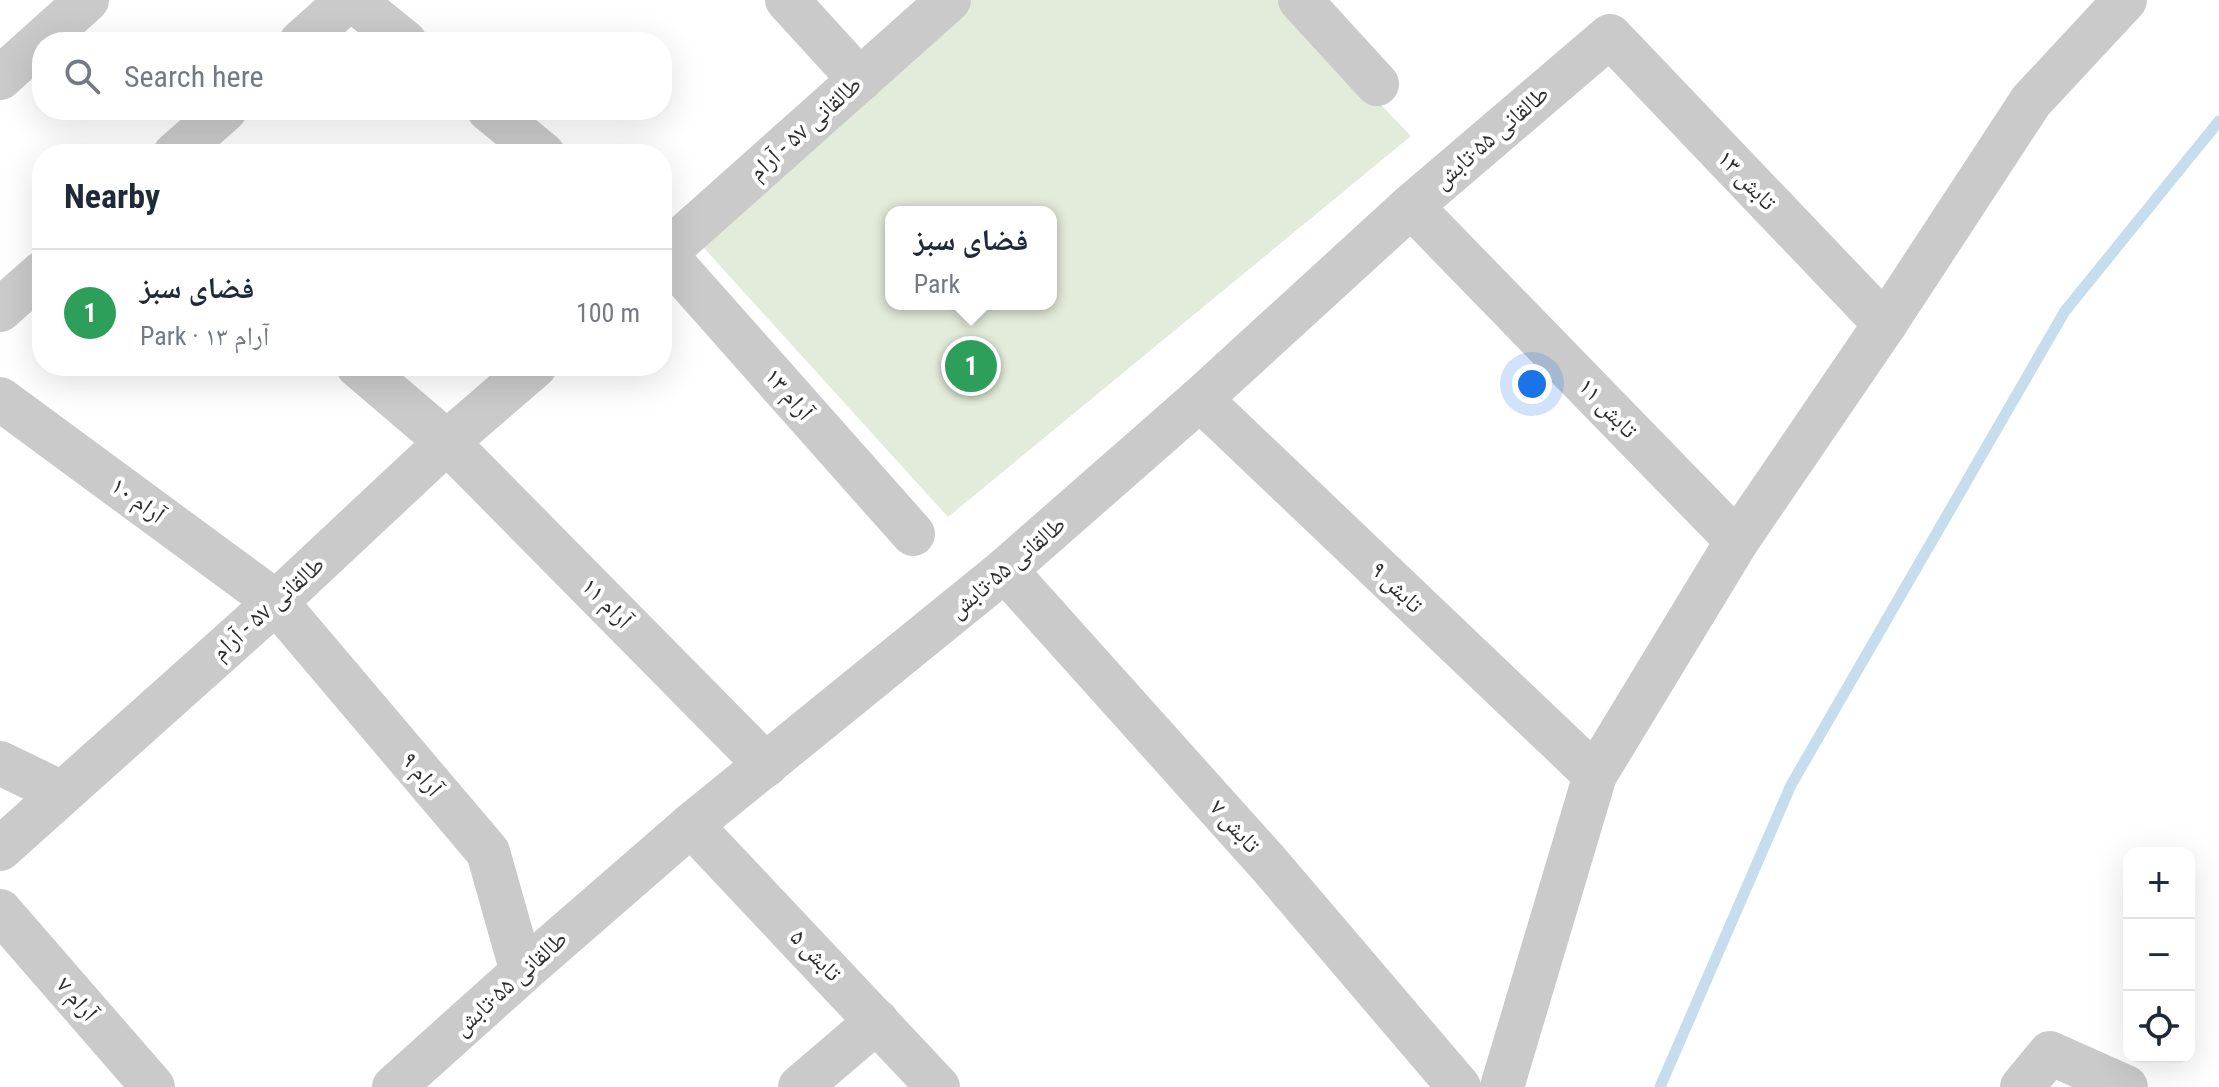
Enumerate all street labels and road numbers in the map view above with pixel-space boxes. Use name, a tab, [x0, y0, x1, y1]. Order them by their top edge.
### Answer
street label: طالقانی ۵۷ - آرام	[743, 70, 868, 187]
street label: طالقانی ۵۵-تابش	[1428, 79, 1554, 195]
street label: تابش ۱۳	[1712, 144, 1782, 216]
street label: آرام ۱۳	[757, 362, 820, 428]
street label: تابش ۱۱	[1573, 372, 1643, 444]
street label: آرام ۱۰	[105, 471, 171, 531]
street label: طالقانی ۵۵-تابش	[943, 510, 1071, 624]
street label: طالقانی ۵۷ - آرام	[206, 550, 331, 667]
street label: تابش ۹	[1365, 556, 1429, 618]
street label: آرام ۱۱	[575, 572, 639, 636]
street label: آرام ۹	[394, 746, 449, 804]
street label: تابش ۷	[1204, 794, 1266, 858]
street label: تابش ۵	[785, 923, 847, 987]
street label: طالقانی ۵۵-تابش	[447, 924, 573, 1042]
street label: آرام ۷	[49, 971, 104, 1029]

